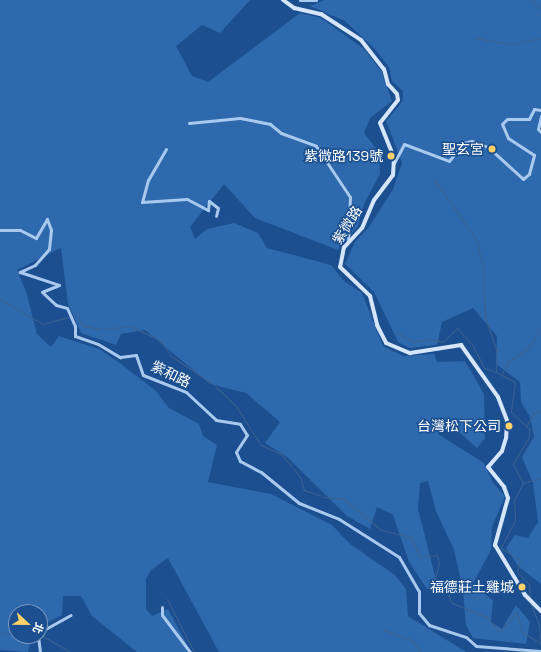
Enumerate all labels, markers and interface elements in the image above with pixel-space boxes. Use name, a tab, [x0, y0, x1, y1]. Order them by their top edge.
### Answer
place label: 聖玄宮	[442, 141, 484, 157]
marker: 聖玄宮	[487, 144, 497, 154]
place label: 紫微路139號	[304, 148, 383, 164]
marker: 紫微路139號	[386, 151, 396, 161]
street label: 紫微路	[329, 203, 365, 247]
street label: 紫和路	[148, 357, 194, 391]
place label: 台灣松下公司	[417, 418, 501, 434]
marker: 台灣松下公司	[504, 421, 514, 431]
place label: 福德莊土雞城	[430, 579, 514, 595]
marker: 福德莊土雞城	[517, 582, 527, 592]
north arrow	[8, 604, 48, 644]
text: 北	[30, 620, 47, 636]

